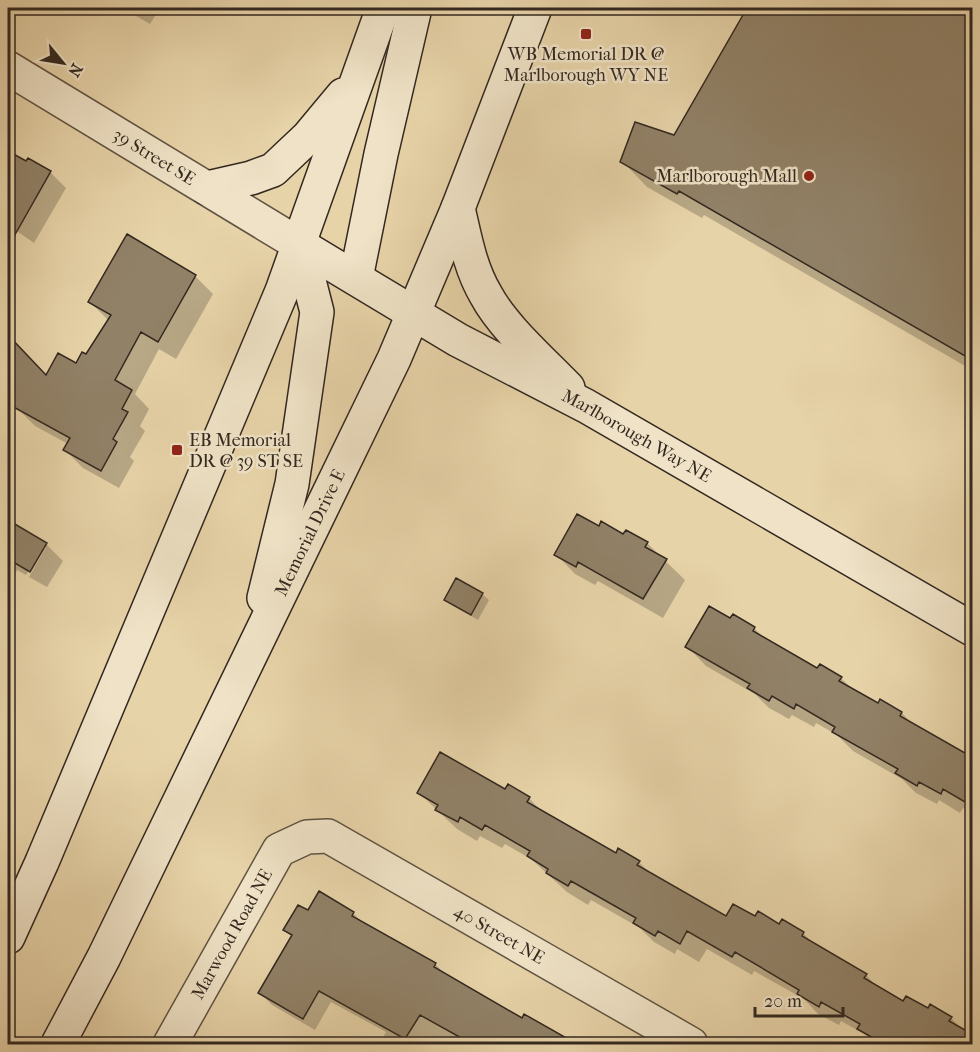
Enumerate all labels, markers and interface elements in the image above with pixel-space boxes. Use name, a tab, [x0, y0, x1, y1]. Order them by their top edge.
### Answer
marker: WB Memorial DR @ Marlborough WY NE	[579, 27, 593, 41]
north arrow	[33, 33, 93, 93]
place label: WB Memorial DR @ Marlborough WY NE	[504, 44, 668, 86]
text: N	[64, 60, 87, 81]
street label: 39 Street SE	[109, 124, 199, 190]
place label: Marlborough Mall	[656, 166, 797, 187]
marker: Marlborough Mall	[802, 169, 816, 183]
street label: Marlborough Way NE	[558, 385, 715, 487]
place label: EB Memorial DR @ 39 ST SE	[189, 430, 303, 472]
marker: EB Memorial DR @ 39 ST SE	[170, 443, 184, 457]
street label: Memorial Drive E	[270, 466, 349, 599]
street label: Marwood Road NE	[187, 865, 277, 1003]
street label: 40 Street NE	[451, 900, 548, 968]
scale bar	[755, 980, 844, 1018]
text: 20 m	[764, 991, 802, 1012]

